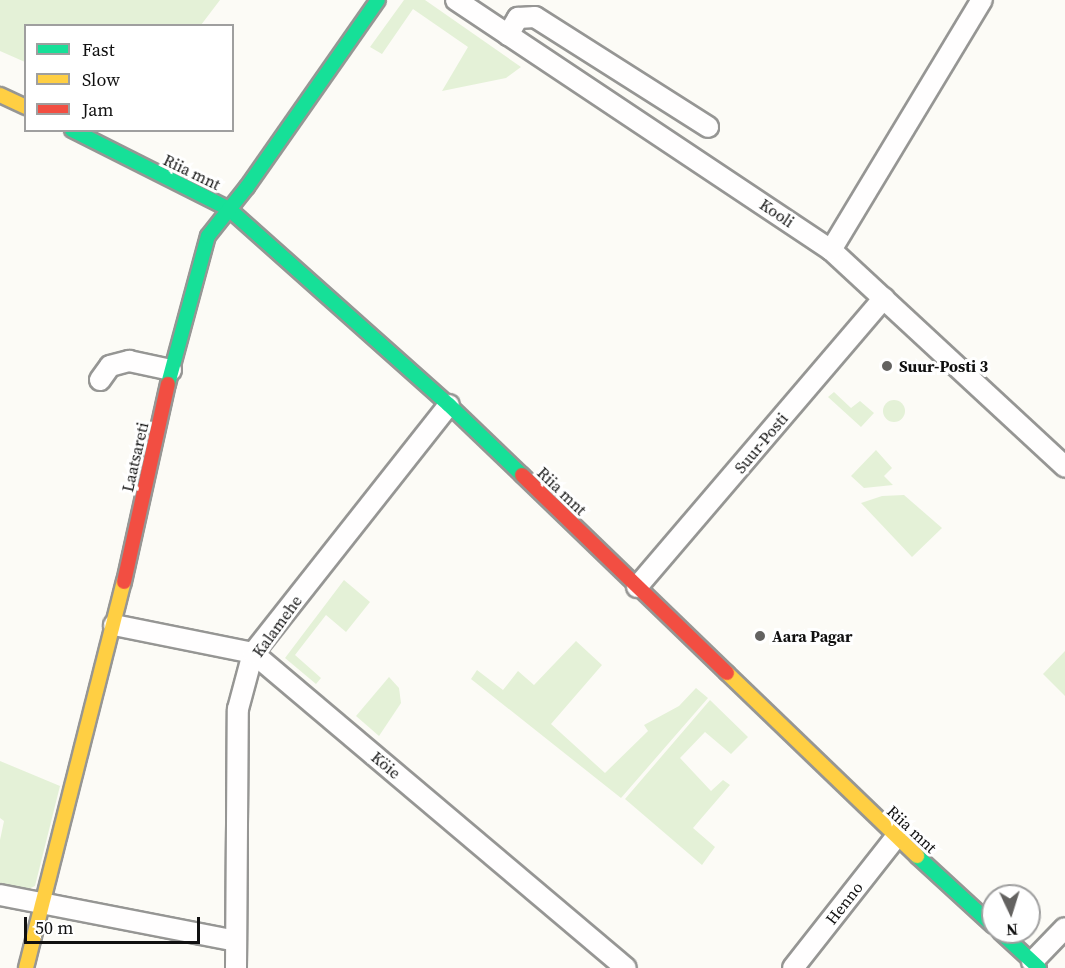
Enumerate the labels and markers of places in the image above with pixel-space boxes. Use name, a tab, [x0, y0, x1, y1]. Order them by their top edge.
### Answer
place label: Suur-Posti 3	[899, 356, 988, 376]
marker: Suur-Posti 3	[880, 359, 894, 373]
place label: Aara Pagar	[772, 626, 852, 646]
marker: Aara Pagar	[753, 629, 767, 643]

